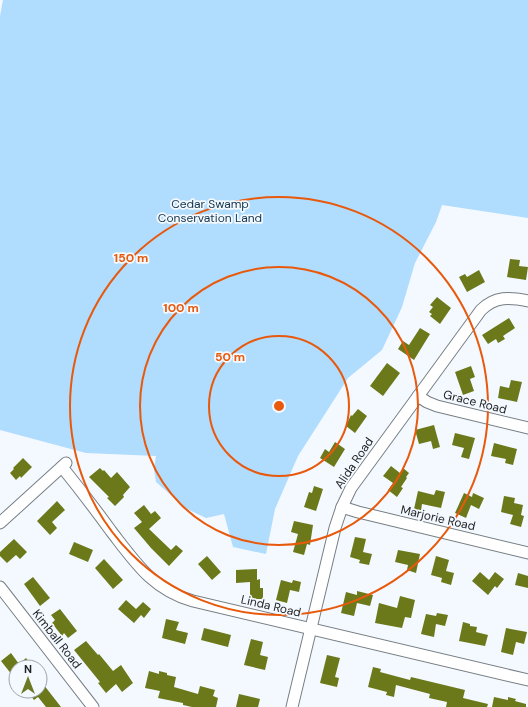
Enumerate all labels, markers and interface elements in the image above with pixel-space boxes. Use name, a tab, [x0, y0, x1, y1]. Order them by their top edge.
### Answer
park label: Cedar Swamp Conservation Land	[158, 196, 262, 226]
text: 150 m	[114, 250, 148, 266]
text: 100 m	[163, 300, 199, 316]
text: 50 m	[215, 349, 245, 365]
street label: Grace Road	[442, 386, 508, 418]
centre of rings	[272, 399, 286, 413]
street label: Alida Road	[331, 434, 377, 492]
street label: Marjorie Road	[399, 502, 477, 534]
street label: Linda Road	[239, 591, 303, 621]
street label: Kimball Road	[29, 606, 85, 672]
north arrow	[8, 659, 48, 699]
text: N	[24, 662, 32, 676]

